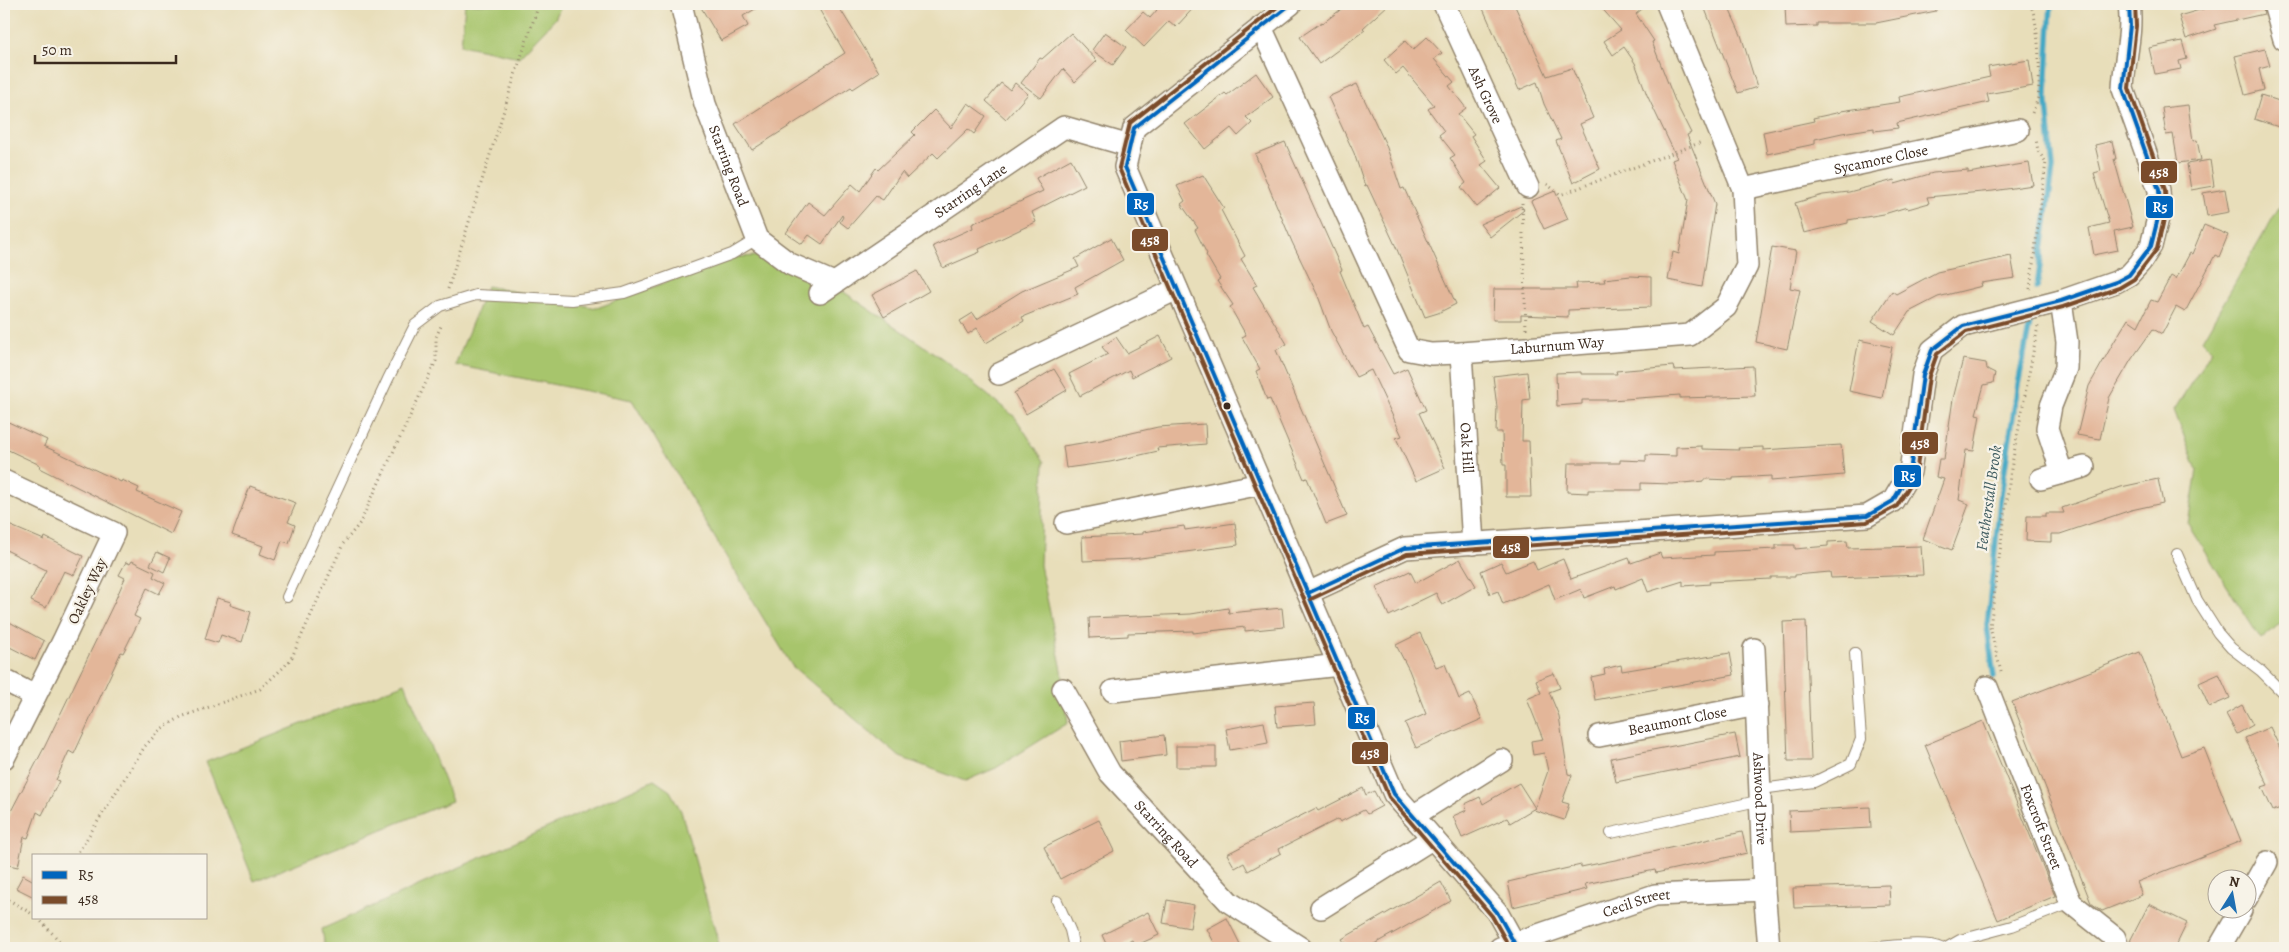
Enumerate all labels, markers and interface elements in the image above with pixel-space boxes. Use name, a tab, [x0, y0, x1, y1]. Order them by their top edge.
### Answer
scale bar	[35, 32, 176, 64]
text: 50 m	[42, 40, 72, 60]
street label: Ash Grove	[1463, 62, 1508, 127]
street label: Starring Road	[704, 122, 754, 210]
street label: Sycamore Close	[1832, 140, 1930, 179]
street label: Starring Lane	[930, 159, 1011, 223]
line badge: 458	[2140, 160, 2178, 184]
text: 458	[2149, 163, 2169, 182]
line badge: R5	[1126, 192, 1155, 216]
text: R5	[1134, 195, 1148, 214]
line badge: R5	[2145, 195, 2174, 219]
text: R5	[2153, 198, 2167, 217]
line badge: 458	[1131, 228, 1169, 252]
text: 458	[1140, 231, 1160, 250]
street label: Laburnum Way	[1509, 332, 1605, 359]
unlabelled marker	[1222, 401, 1232, 411]
street label: Oak Hill	[1455, 422, 1479, 474]
line badge: 458	[1901, 431, 1939, 455]
text: 458	[1910, 434, 1930, 453]
water label: Featherstall Brook	[1971, 444, 2007, 552]
line badge: R5	[1893, 464, 1922, 488]
text: R5	[1901, 467, 1915, 486]
line badge: 458	[1492, 535, 1530, 559]
text: 458	[1501, 538, 1521, 557]
street label: Oakley Way	[63, 554, 111, 627]
street label: Beaumont Close	[1626, 701, 1729, 740]
line badge: R5	[1347, 706, 1376, 730]
text: R5	[1355, 709, 1369, 728]
line badge: 458	[1351, 741, 1389, 765]
text: 458	[1360, 744, 1380, 763]
street label: Ashwood Drive	[1748, 751, 1772, 846]
street label: Foxcroft Street	[2016, 781, 2067, 872]
street label: Starring Road	[1130, 796, 1203, 873]
legend	[32, 854, 208, 920]
text: R5	[78, 865, 94, 885]
north arrow	[2206, 870, 2256, 920]
text: N	[2228, 871, 2241, 892]
street label: Cecil Street	[1600, 884, 1671, 922]
text: 458	[78, 889, 99, 909]

